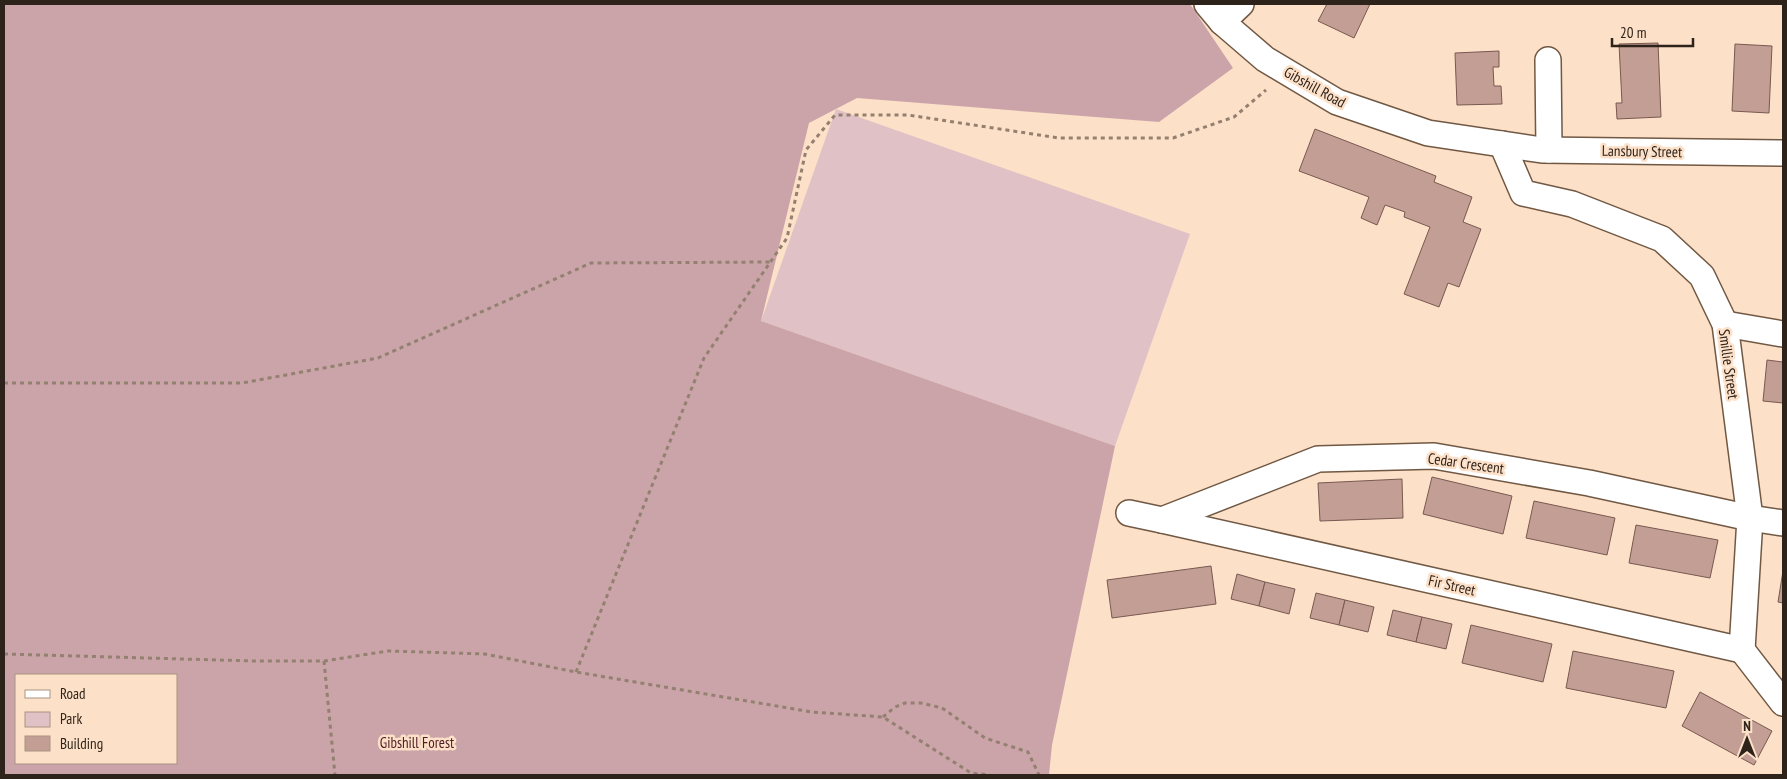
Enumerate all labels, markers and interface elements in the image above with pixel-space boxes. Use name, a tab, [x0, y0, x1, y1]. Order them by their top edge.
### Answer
scale bar	[1612, 15, 1693, 47]
text: 20 m	[1620, 23, 1646, 42]
street label: Gibshill Road	[1281, 62, 1349, 112]
street label: Lansbury Street	[1602, 141, 1682, 161]
street label: Smillie Street	[1715, 328, 1743, 400]
street label: Cedar Crescent	[1427, 448, 1505, 478]
street label: Fir Street	[1427, 570, 1477, 600]
legend	[15, 674, 178, 764]
text: Road	[60, 684, 86, 703]
text: Park	[60, 709, 82, 728]
north arrow	[1722, 714, 1772, 764]
text: N	[1743, 717, 1751, 735]
park label: Gibshill Forest	[380, 733, 454, 752]
text: Building	[60, 734, 103, 753]

